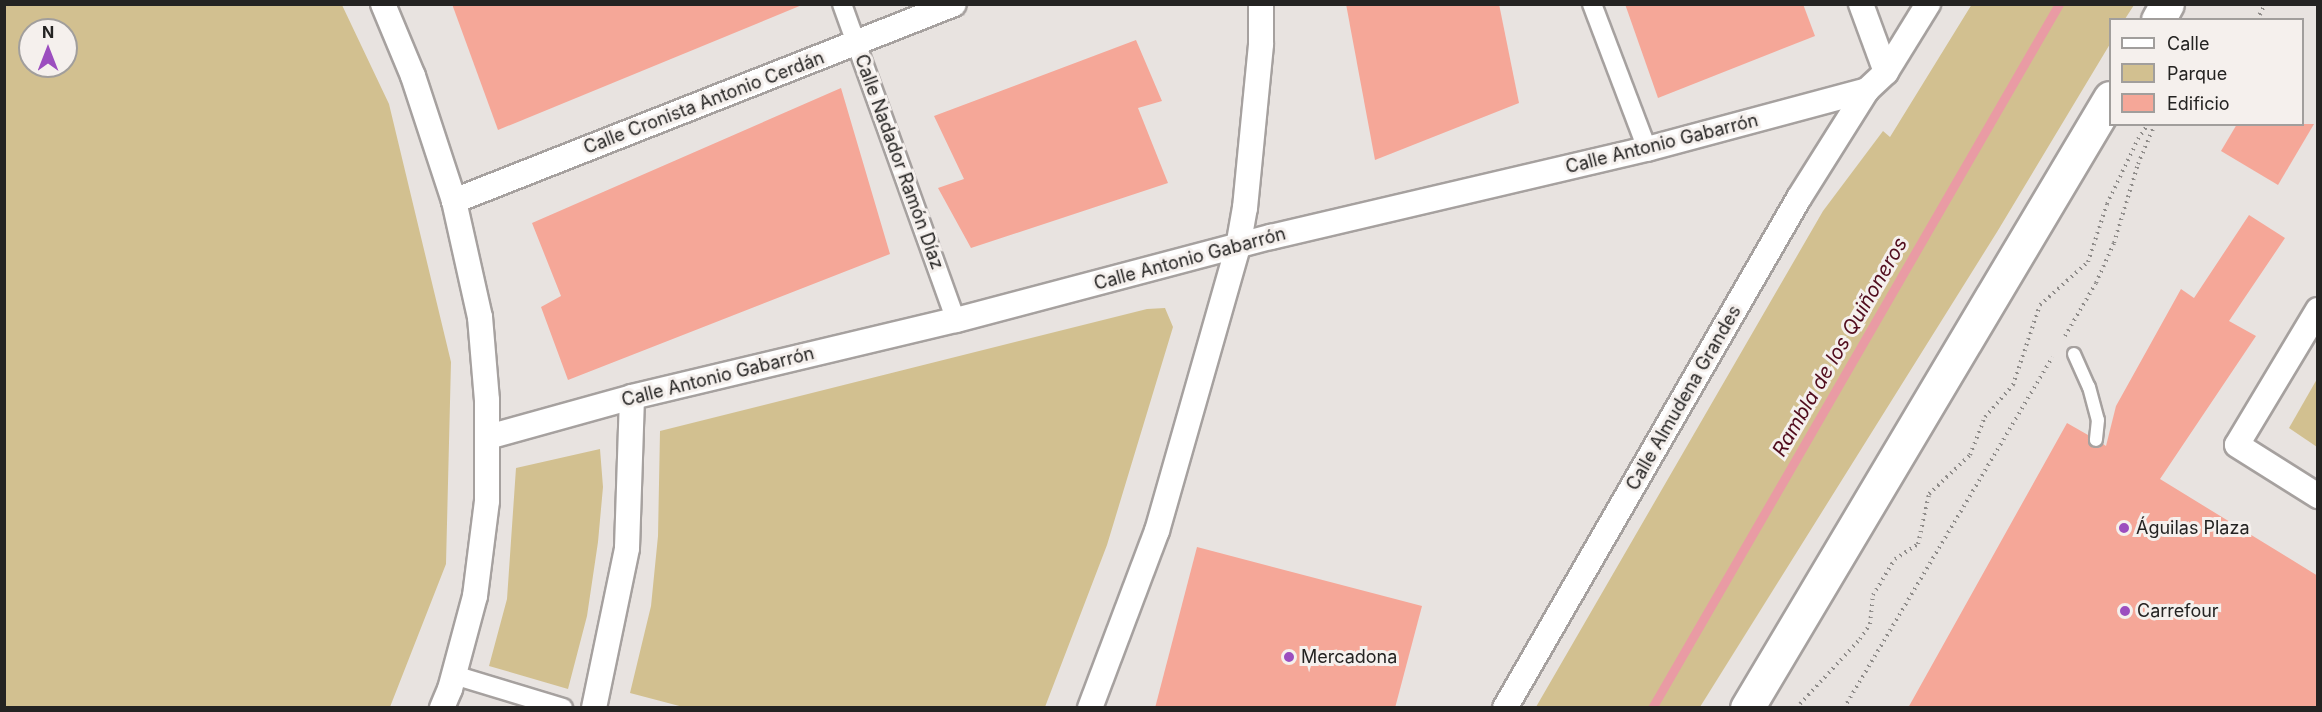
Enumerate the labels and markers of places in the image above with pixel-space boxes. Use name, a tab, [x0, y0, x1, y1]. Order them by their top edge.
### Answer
place label: Águilas Plaza	[2136, 517, 2250, 539]
marker: Águilas Plaza	[2117, 521, 2131, 535]
place label: Carrefour	[2137, 600, 2219, 622]
marker: Carrefour	[2118, 604, 2132, 618]
place label: Mercadona	[1301, 646, 1397, 668]
marker: Mercadona	[1282, 650, 1296, 664]

